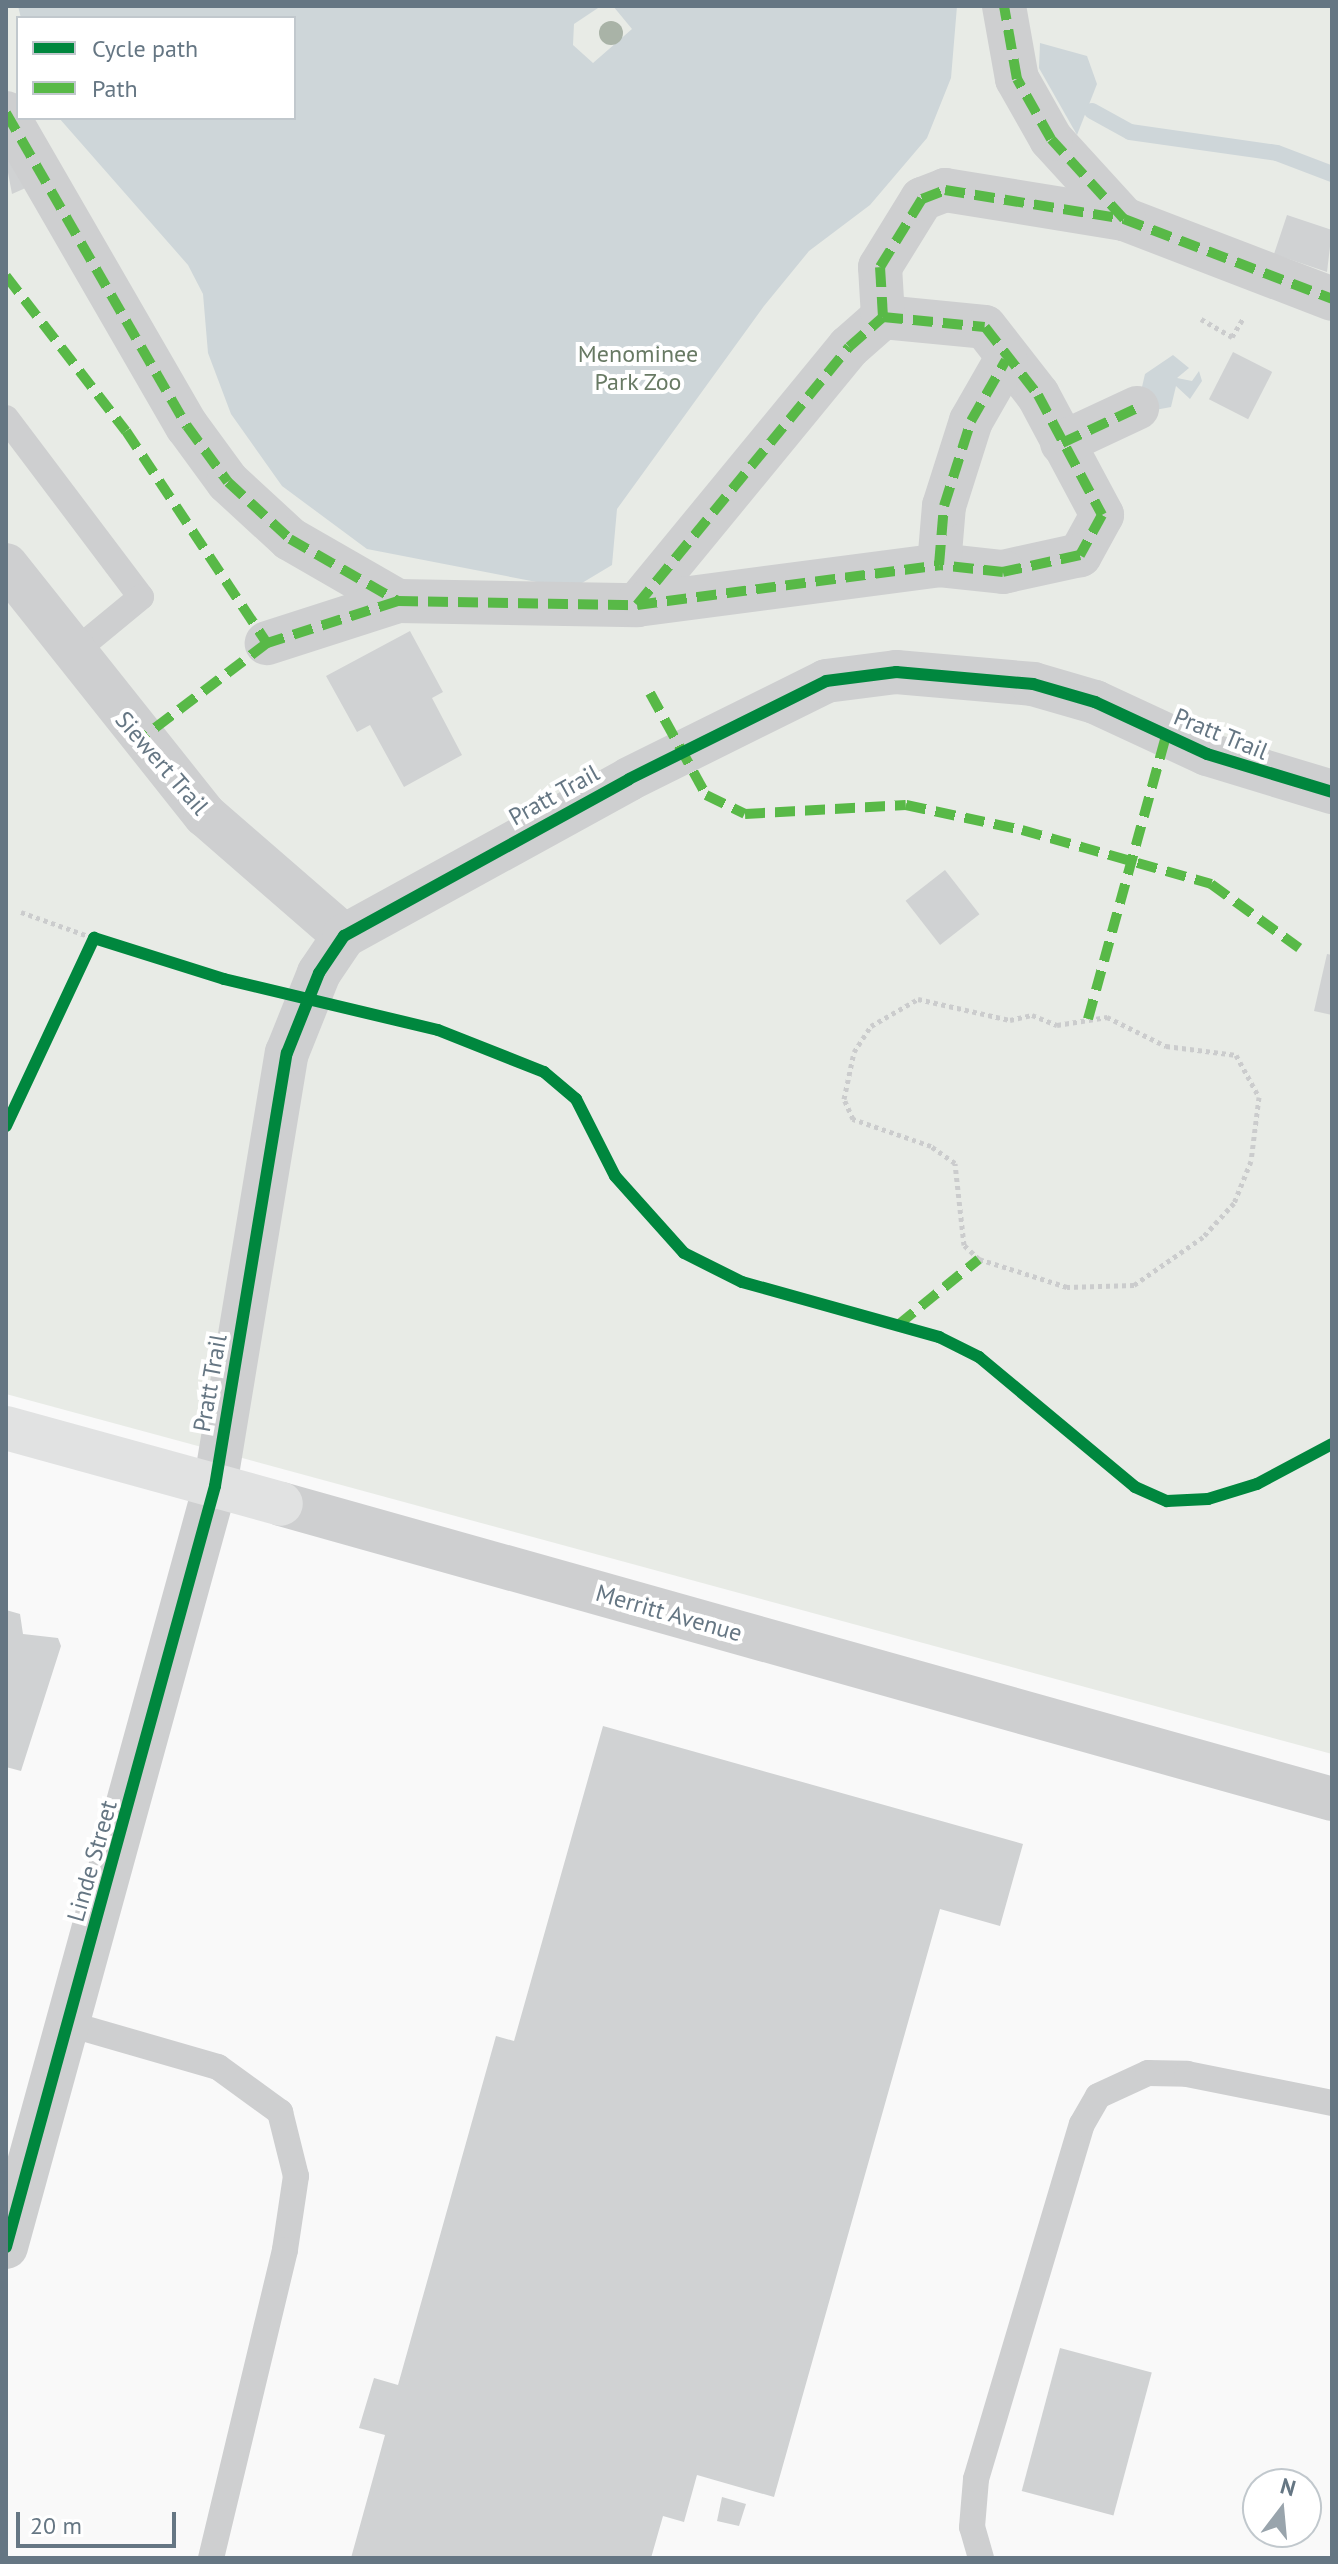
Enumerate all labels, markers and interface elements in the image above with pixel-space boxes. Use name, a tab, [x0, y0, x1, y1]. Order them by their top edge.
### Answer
legend	[16, 16, 296, 120]
text: Cycle path	[92, 33, 198, 64]
text: Path	[92, 73, 138, 104]
park label: Menominee Park Zoo	[578, 340, 698, 396]
street label: Pratt Trail	[1169, 702, 1273, 766]
street label: Siewert Trail	[109, 705, 215, 821]
street label: Pratt Trail	[503, 758, 605, 832]
street label: Pratt Trail	[187, 1331, 233, 1435]
street label: Merritt Avenue	[592, 1578, 746, 1648]
street label: Linde Street	[61, 1797, 123, 1925]
north arrow	[1242, 2468, 1322, 2548]
text: N	[1277, 2471, 1299, 2502]
scale bar	[20, 2496, 180, 2546]
text: 20 m	[30, 2510, 82, 2541]

